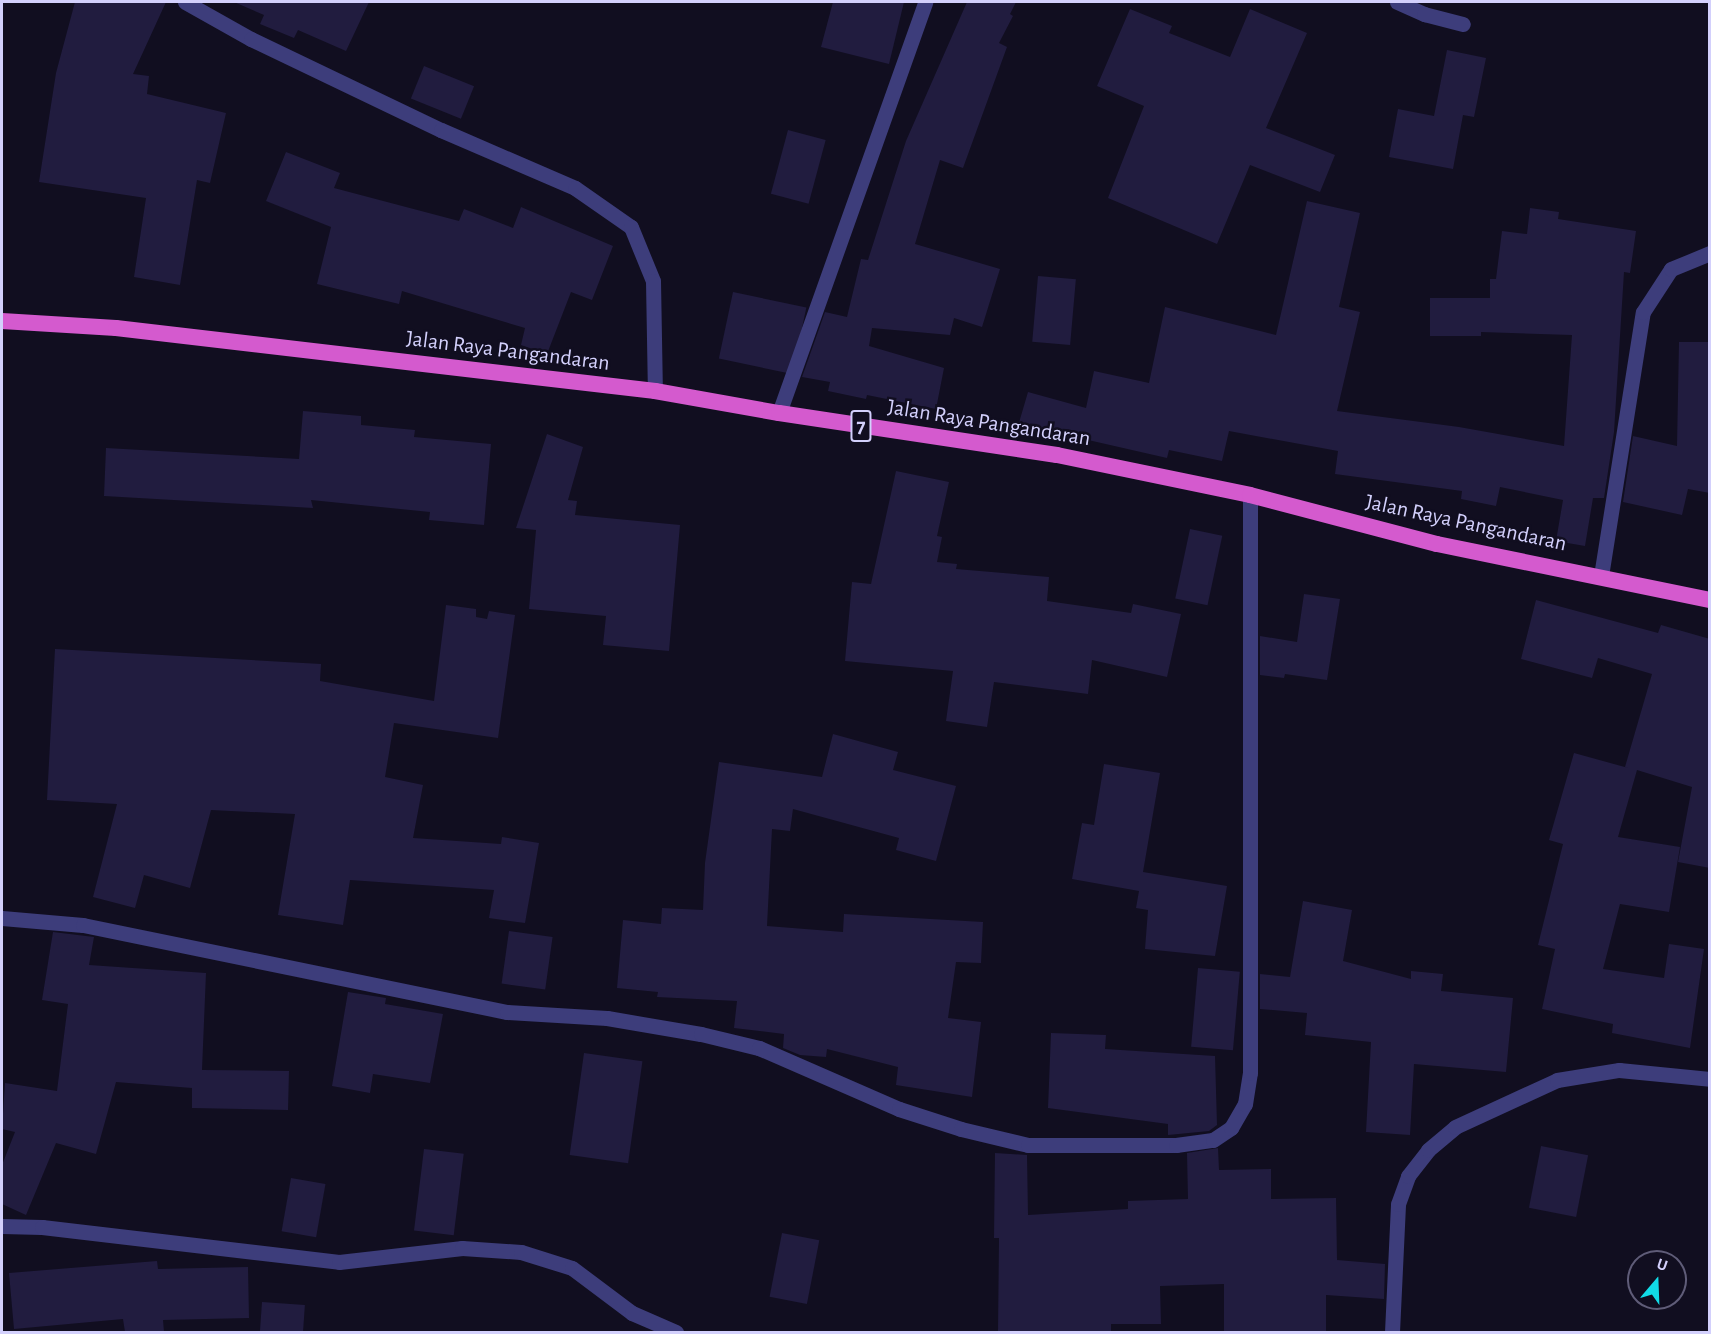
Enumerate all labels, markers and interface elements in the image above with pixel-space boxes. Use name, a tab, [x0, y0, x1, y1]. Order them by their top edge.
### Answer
street label: Jalan Raya Pangandaran	[405, 325, 611, 377]
street label: Jalan Raya Pangandaran	[886, 394, 1092, 452]
road number: 7	[849, 408, 873, 444]
street label: Jalan Raya Pangandaran	[1363, 489, 1569, 557]
north arrow	[1627, 1250, 1687, 1310]
text: U	[1655, 1256, 1670, 1274]

